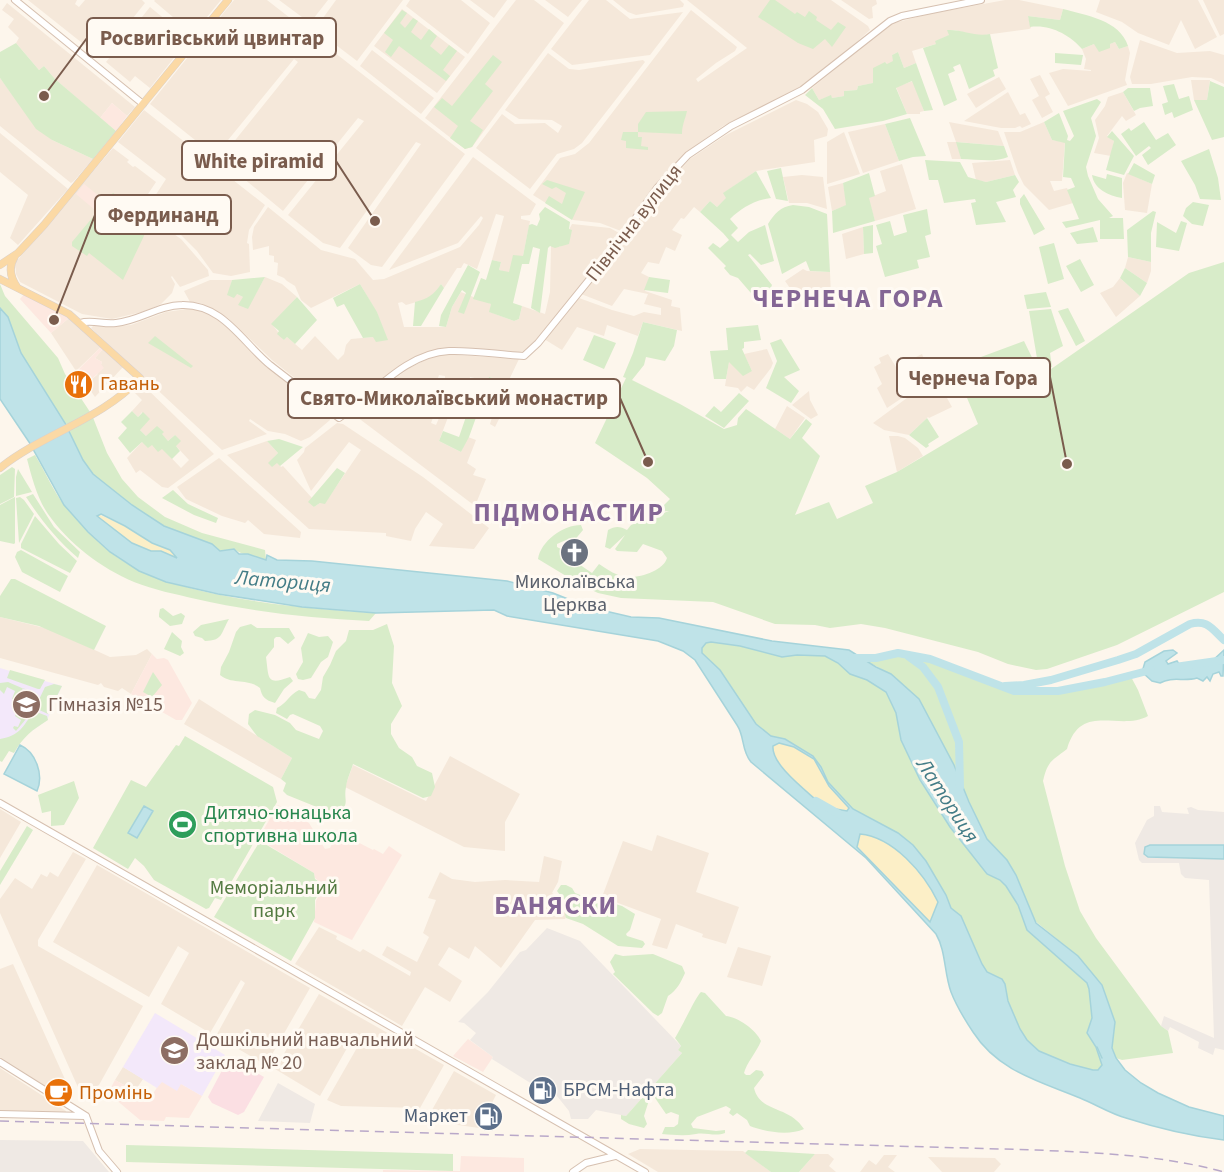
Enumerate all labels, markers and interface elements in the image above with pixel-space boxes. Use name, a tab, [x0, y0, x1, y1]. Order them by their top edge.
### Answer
callout: Росвигівський цвинтар	[87, 18, 336, 57]
text: Росвигівський цвинтар	[100, 23, 324, 53]
callout: White piramid	[182, 141, 336, 180]
text: White piramid	[194, 146, 324, 176]
street label: Північна вулиця	[579, 158, 689, 288]
callout: Фердинанд	[95, 195, 231, 234]
text: Фердинанд	[107, 200, 219, 230]
district label: ЧЕРНЕЧА ГОРА	[752, 280, 944, 317]
callout: Чернеча Гора	[897, 358, 1050, 397]
text: Чернеча Гора	[908, 363, 1038, 393]
restaurant icon: Гавань	[63, 368, 95, 400]
place label: Гавань	[100, 370, 160, 398]
callout: Свято-Миколаївський монастир	[288, 379, 620, 418]
text: Свято-Миколаївський монастир	[300, 383, 608, 413]
district label: ПІДМОНАСТИР	[473, 494, 665, 531]
church icon: Миколаївська Церква	[559, 536, 591, 568]
water label: Латориця	[233, 562, 332, 600]
place label: Миколаївська Церква	[515, 568, 635, 619]
school or university icon: Гімназія №15	[11, 689, 43, 721]
place label: Гімназія №15	[48, 691, 163, 719]
water label: Латориця	[909, 751, 987, 848]
place label: Дитячо-юнацька спортивна школа	[204, 799, 358, 850]
sports icon: Дитячо-юнацька спортивна школа	[167, 808, 199, 840]
park label: Меморіальний парк	[210, 874, 338, 925]
district label: БАНЯСКИ	[494, 887, 618, 924]
place label: Дошкільний навчальний заклад № 20	[196, 1026, 414, 1077]
school or university icon: Дошкільний навчальний заклад № 20	[159, 1035, 191, 1067]
fuel station icon: БРСМ-Нафта	[526, 1074, 558, 1106]
place label: БРСМ-Нафта	[563, 1076, 674, 1104]
cafe icon: Промінь	[42, 1077, 74, 1109]
place label: Промінь	[79, 1079, 152, 1107]
fuel station icon: Маркет	[473, 1100, 505, 1132]
place label: Маркет	[404, 1102, 468, 1130]

